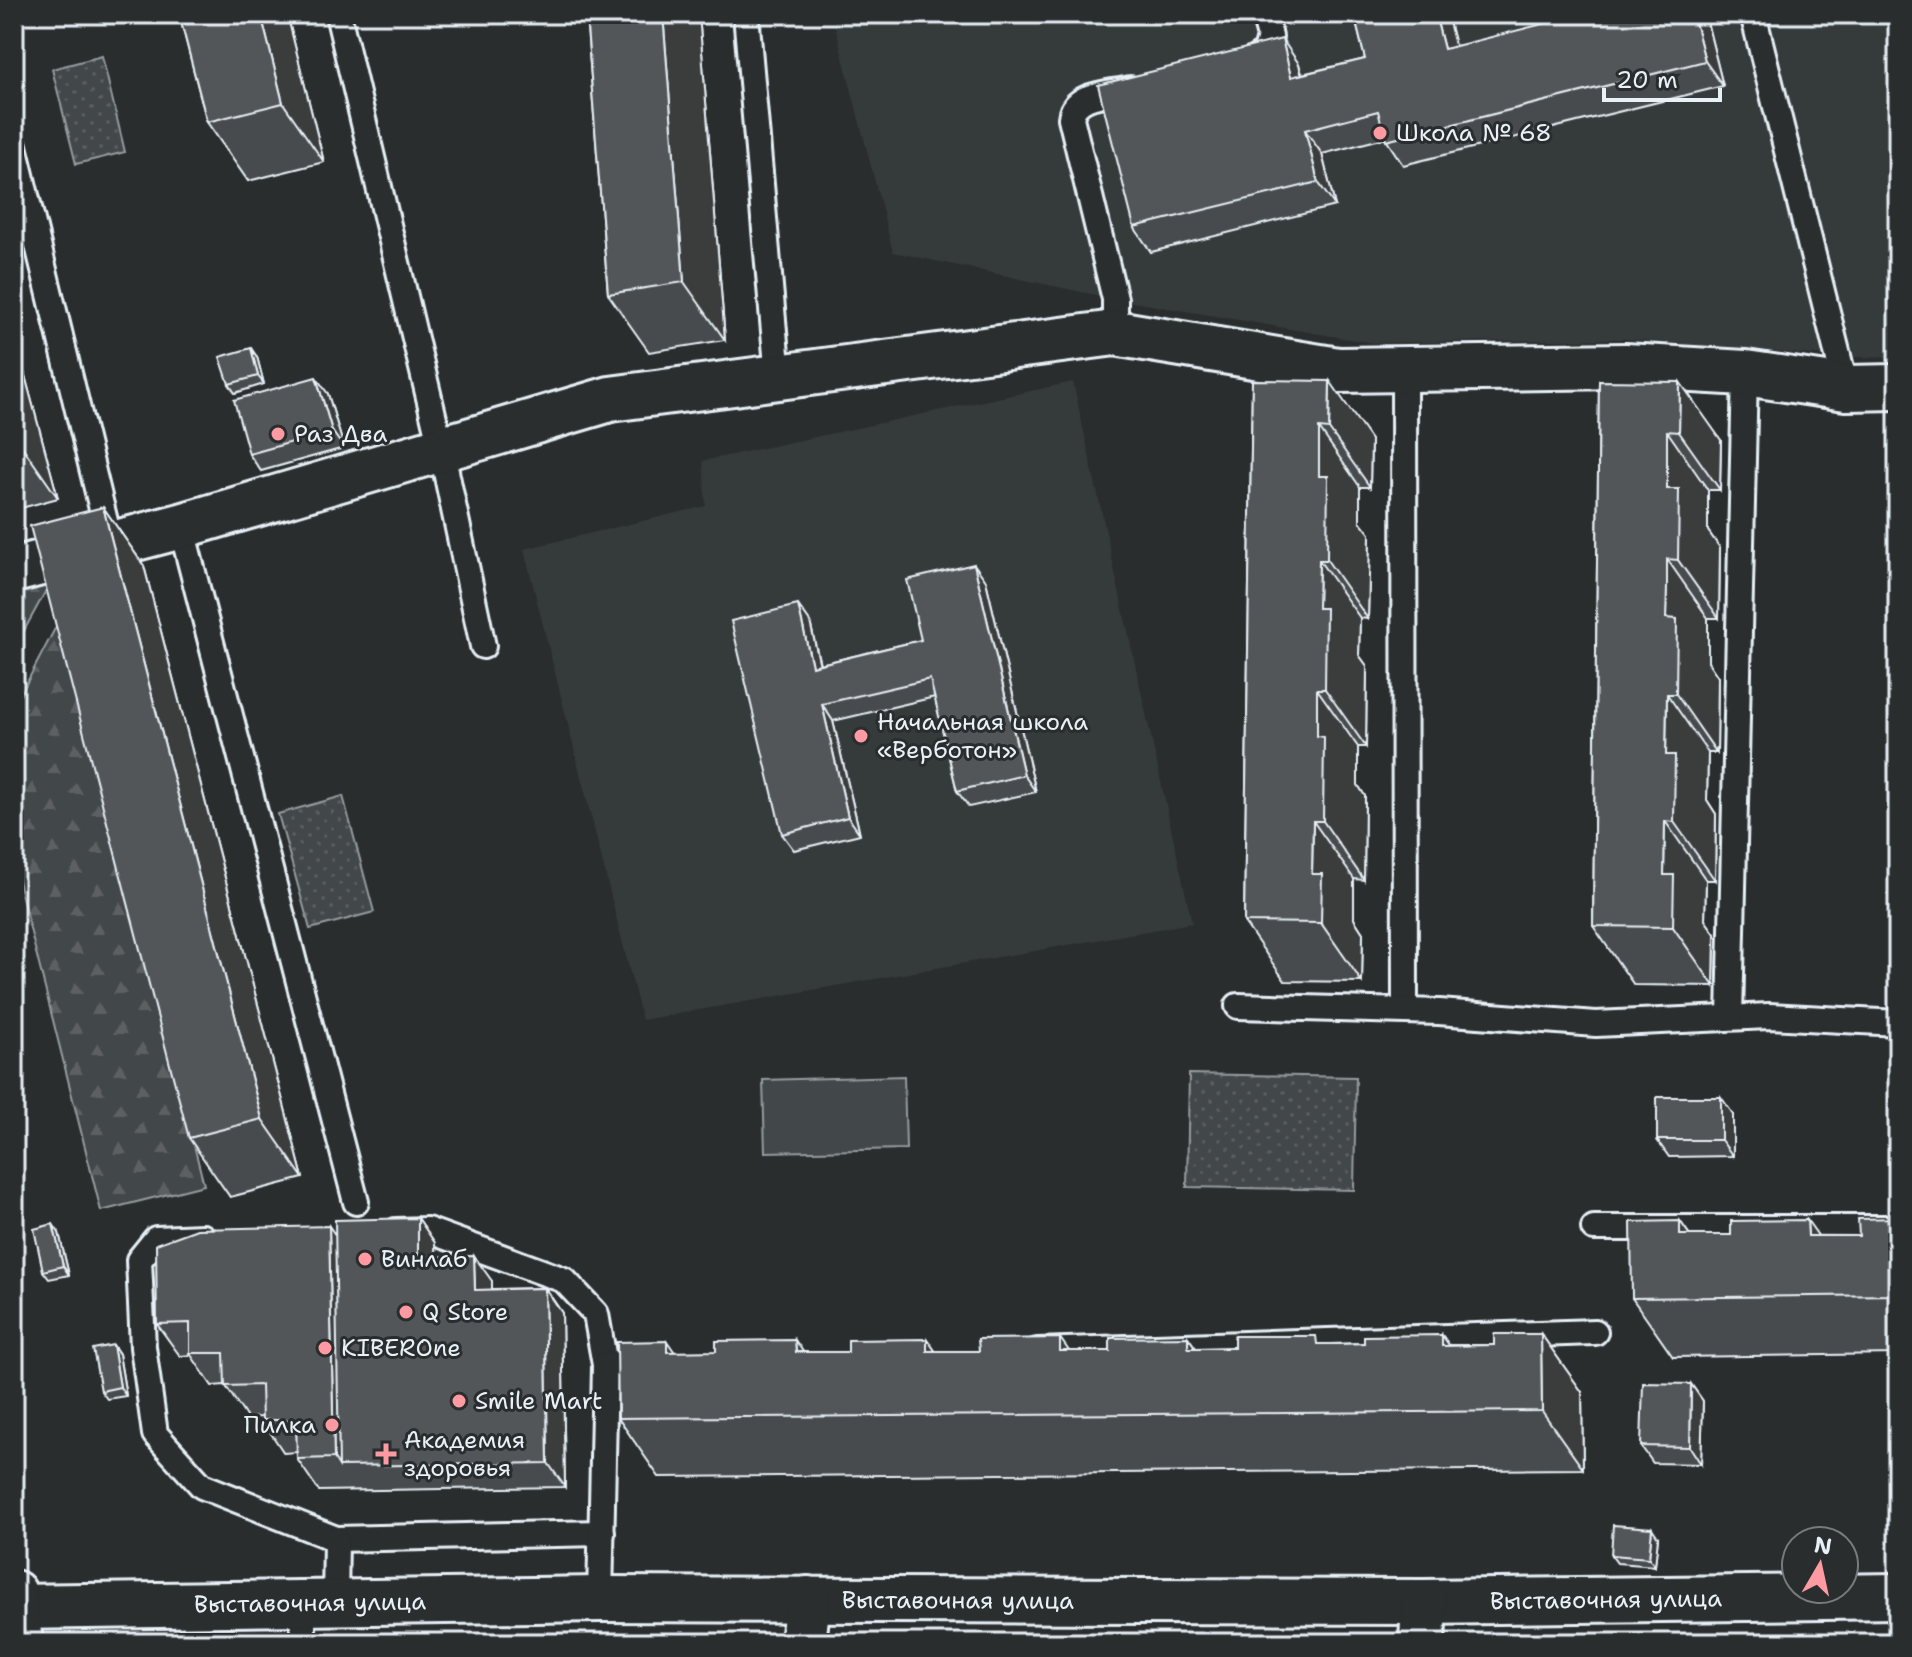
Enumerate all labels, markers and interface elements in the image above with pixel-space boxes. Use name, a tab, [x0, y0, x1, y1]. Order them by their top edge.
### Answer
scale bar	[1604, 52, 1720, 102]
text: 20 m	[1616, 64, 1678, 96]
place label: Школа № 68	[1396, 117, 1552, 149]
marker: Школа № 68	[1371, 124, 1389, 142]
place label: Раз Два	[294, 418, 388, 450]
marker: Раз Два	[269, 425, 287, 443]
place label: Начальная школа «Верботон»	[877, 706, 1088, 766]
marker: Начальная школа «Верботон»	[852, 727, 870, 745]
place label: Винлаб	[381, 1243, 467, 1275]
marker: Винлаб	[356, 1250, 374, 1268]
place label: Q Store	[422, 1296, 508, 1328]
marker: Q Store	[397, 1303, 415, 1321]
place label: KIBEROne	[341, 1332, 461, 1364]
marker: KIBEROne	[316, 1339, 334, 1357]
place label: Smile Mart	[475, 1385, 603, 1417]
marker: Smile Mart	[450, 1392, 468, 1410]
place label: Пилка	[244, 1409, 316, 1441]
marker: Пилка	[323, 1416, 341, 1434]
place label: Академия здоровья	[404, 1424, 525, 1484]
marker: Академия здоровья	[375, 1443, 397, 1465]
north arrow	[1780, 1525, 1860, 1605]
text: N	[1812, 1530, 1834, 1561]
street label: Выставочная улица	[1490, 1582, 1722, 1617]
street label: Выставочная улица	[842, 1584, 1074, 1617]
street label: Выставочная улица	[194, 1585, 426, 1621]

